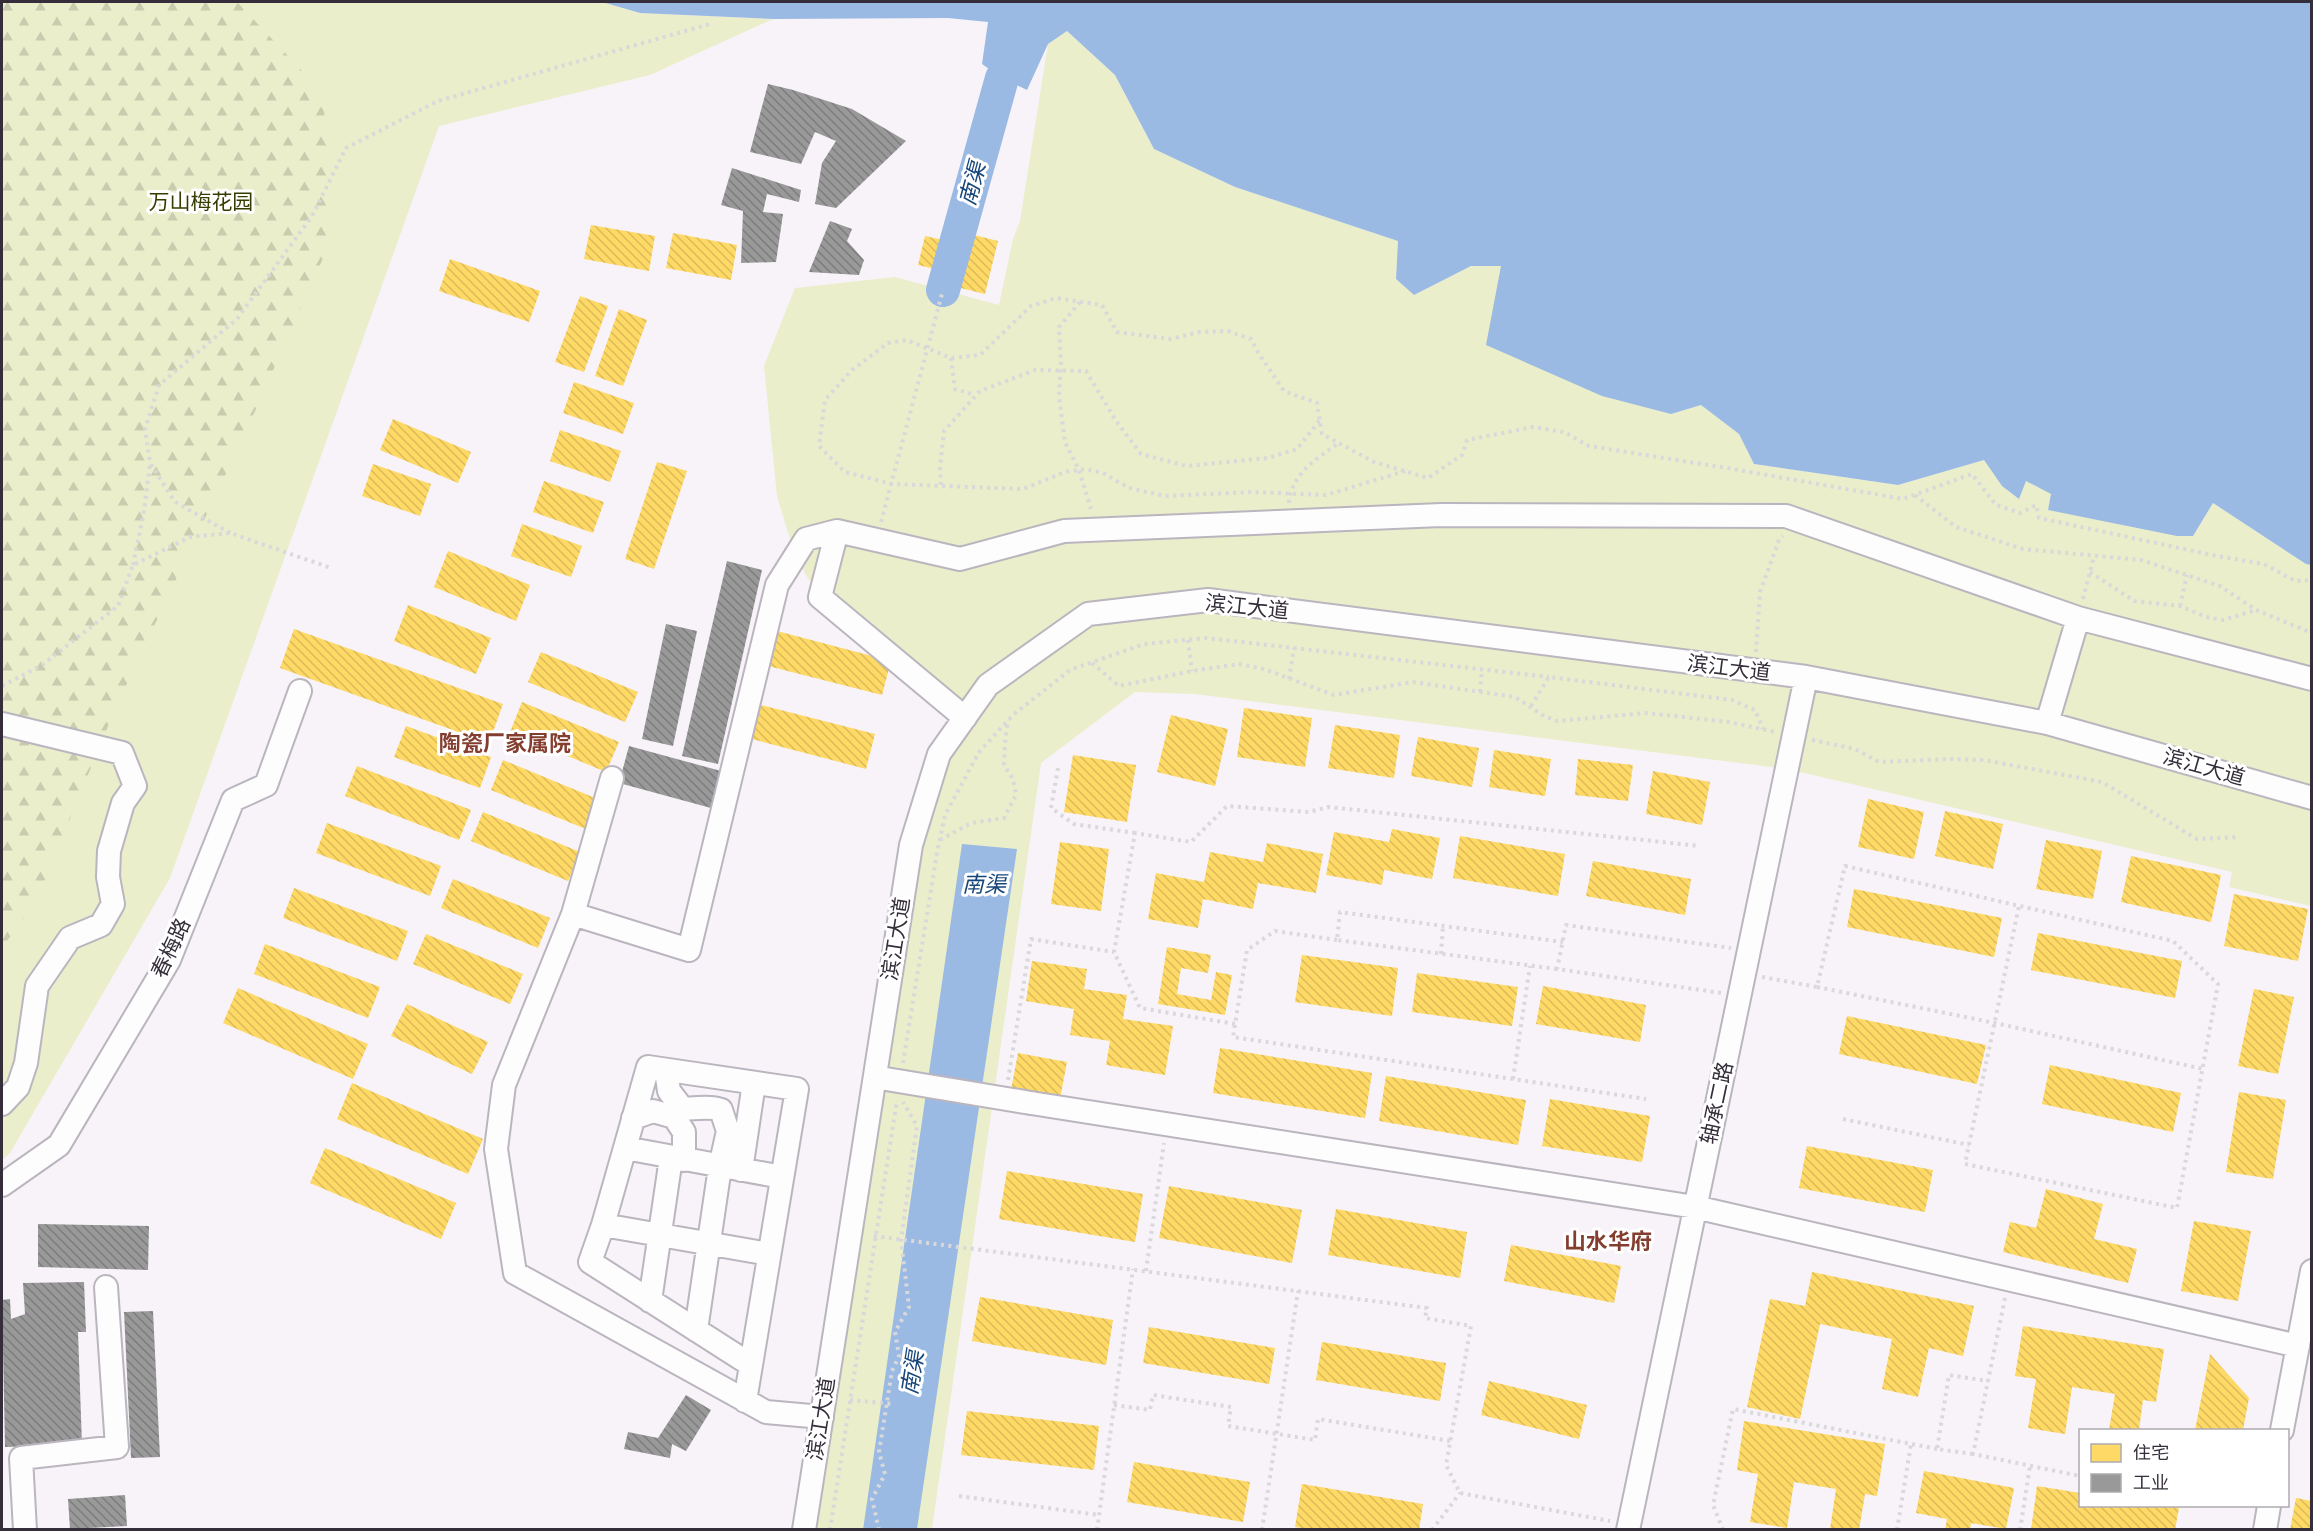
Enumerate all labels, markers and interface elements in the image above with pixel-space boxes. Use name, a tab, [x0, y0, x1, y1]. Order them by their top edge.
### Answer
water label: 南渠	[953, 156, 994, 209]
park label: 万山梅花园	[149, 188, 254, 216]
street label: 滨江大道	[1204, 589, 1290, 625]
street label: 滨江大道	[1686, 649, 1772, 687]
district label: 陶瓷厂家属院	[439, 729, 571, 759]
street label: 滨江大道	[2160, 742, 2248, 792]
water label: 南渠	[962, 870, 1009, 900]
street label: 滨江大道	[876, 895, 916, 983]
street label: 春梅路	[145, 914, 197, 982]
street label: 轴承二路	[1695, 1059, 1739, 1147]
district label: 山水华府	[1564, 1227, 1652, 1257]
water label: 南渠	[895, 1346, 932, 1397]
street label: 滨江大道	[801, 1375, 841, 1463]
legend	[2079, 1429, 2289, 1507]
text: 住宅	[2133, 1441, 2169, 1465]
text: 工业	[2133, 1471, 2169, 1495]

